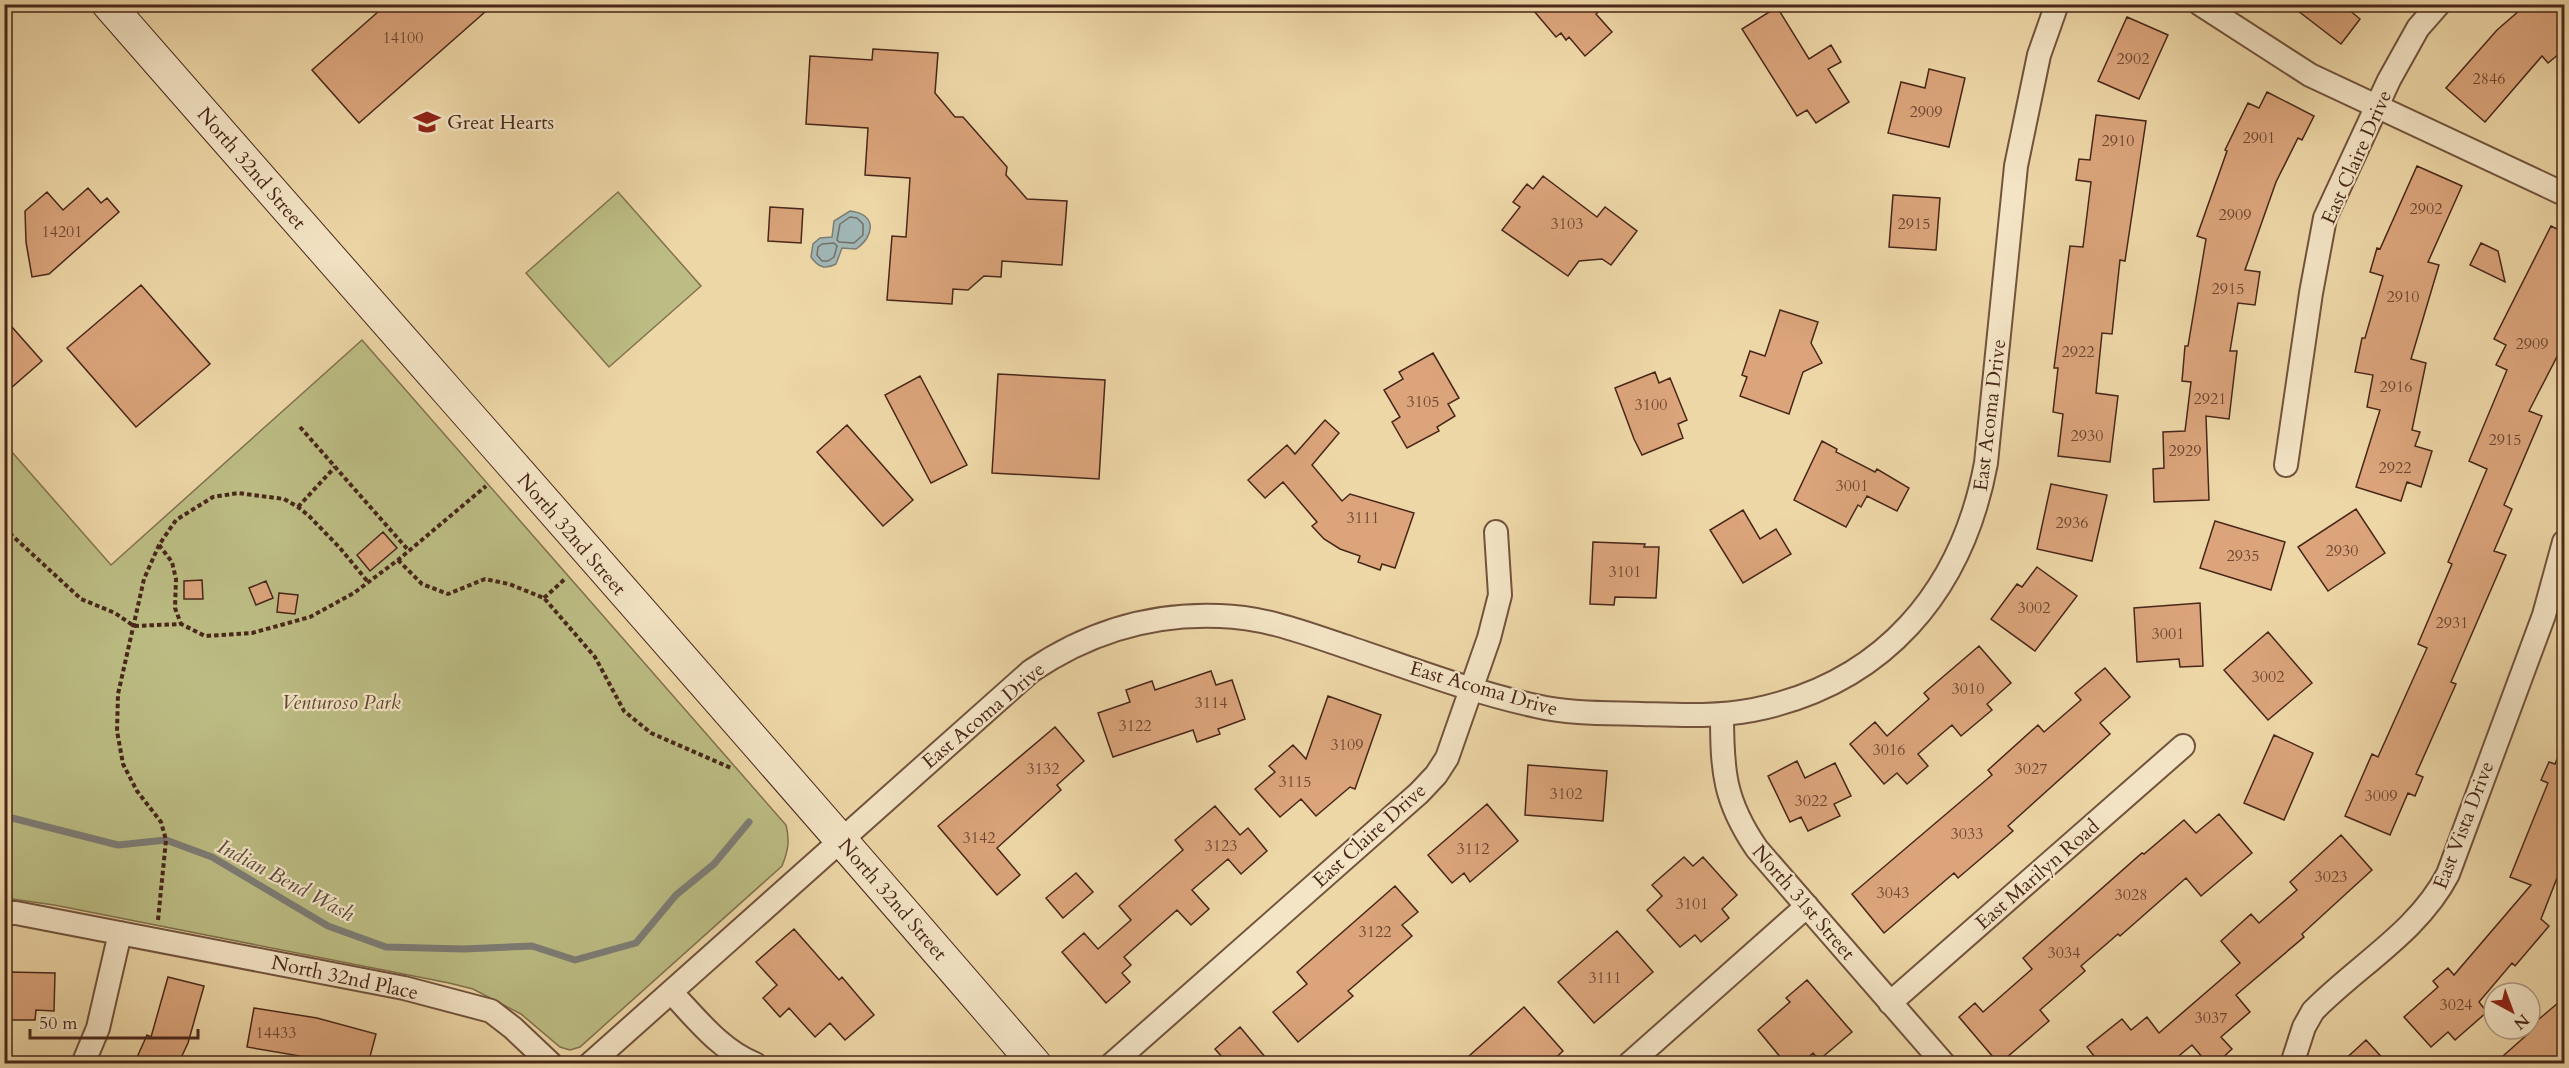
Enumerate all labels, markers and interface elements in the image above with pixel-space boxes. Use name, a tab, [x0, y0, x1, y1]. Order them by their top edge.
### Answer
house number: 14100	[383, 27, 423, 49]
house number: 2902	[2117, 48, 2149, 70]
house number: 2846	[2473, 68, 2505, 90]
street label: East Claire Drive	[2315, 86, 2398, 229]
street label: North 32nd Street	[191, 101, 313, 236]
house number: 2909	[1910, 101, 1942, 123]
school or university icon: Great Hearts	[412, 107, 442, 137]
place label: Great Hearts	[447, 109, 554, 136]
house number: 2901	[2243, 127, 2275, 149]
house number: 2910	[2102, 130, 2134, 152]
house number: 2902	[2410, 198, 2442, 220]
house number: 2909	[2219, 204, 2251, 226]
house number: 3103	[1551, 213, 1583, 235]
house number: 2915	[1898, 213, 1930, 235]
house number: 14201	[42, 221, 82, 243]
house number: 2915	[2212, 278, 2244, 300]
house number: 2910	[2387, 286, 2419, 308]
house number: 2909	[2516, 333, 2548, 355]
street label: East Acoma Drive	[1967, 338, 2012, 493]
house number: 2922	[2062, 341, 2094, 363]
house number: 2916	[2380, 376, 2412, 398]
house number: 2921	[2194, 388, 2226, 410]
house number: 3105	[1407, 391, 1439, 413]
house number: 3100	[1635, 394, 1667, 416]
house number: 2930	[2071, 425, 2103, 447]
house number: 2915	[2489, 429, 2521, 451]
house number: 2929	[2169, 440, 2201, 462]
house number: 2922	[2379, 457, 2411, 479]
street label: North 32nd Street	[511, 467, 633, 602]
house number: 3001	[1836, 475, 1868, 497]
house number: 3111	[1347, 507, 1379, 529]
house number: 2936	[2056, 512, 2088, 534]
house number: 2930	[2326, 540, 2358, 562]
house number: 2935	[2227, 545, 2259, 567]
house number: 3101	[1609, 561, 1641, 583]
house number: 3002	[2018, 597, 2050, 619]
house number: 2931	[2436, 612, 2468, 634]
house number: 3001	[2152, 623, 2184, 645]
street label: East Acoma Drive	[1407, 654, 1561, 723]
street label: East Acoma Drive	[916, 656, 1051, 775]
house number: 3002	[2252, 666, 2284, 688]
house number: 3010	[1952, 678, 1984, 700]
park label: Venturoso Park	[281, 689, 401, 716]
house number: 3114	[1195, 692, 1227, 714]
house number: 3122	[1119, 715, 1151, 737]
house number: 3109	[1331, 734, 1363, 756]
house number: 3016	[1873, 739, 1905, 761]
street label: East Vista Drive	[2427, 757, 2500, 893]
house number: 3132	[1027, 758, 1059, 780]
house number: 3027	[2015, 758, 2047, 780]
house number: 3115	[1279, 771, 1311, 793]
street label: East Claire Drive	[1307, 777, 1432, 894]
house number: 3102	[1550, 783, 1582, 805]
house number: 3009	[2365, 785, 2397, 807]
house number: 3022	[1795, 790, 1827, 812]
street label: East Marilyn Road	[1970, 813, 2105, 936]
house number: 3033	[1951, 823, 1983, 845]
house number: 3142	[963, 827, 995, 849]
water label: Indian Bend Wash	[212, 832, 359, 929]
street label: North 32nd Street	[832, 832, 954, 967]
house number: 3123	[1205, 835, 1237, 857]
house number: 3112	[1457, 838, 1489, 860]
street label: North 31st Street	[1746, 839, 1862, 966]
house number: 3023	[2315, 866, 2347, 888]
house number: 3043	[1877, 882, 1909, 904]
house number: 3028	[2115, 884, 2147, 906]
house number: 3101	[1676, 893, 1708, 915]
house number: 3122	[1359, 921, 1391, 943]
house number: 3034	[2048, 942, 2080, 964]
street label: North 32nd Place	[269, 949, 421, 1006]
house number: 3111	[1589, 967, 1621, 989]
north arrow	[2482, 981, 2542, 1041]
house number: 3024	[2440, 994, 2472, 1016]
scale bar	[30, 1002, 198, 1040]
house number: 3037	[2195, 1007, 2227, 1029]
text: N	[2509, 1009, 2534, 1034]
text: 50 m	[39, 1011, 78, 1036]
house number: 14433	[256, 1022, 296, 1044]

